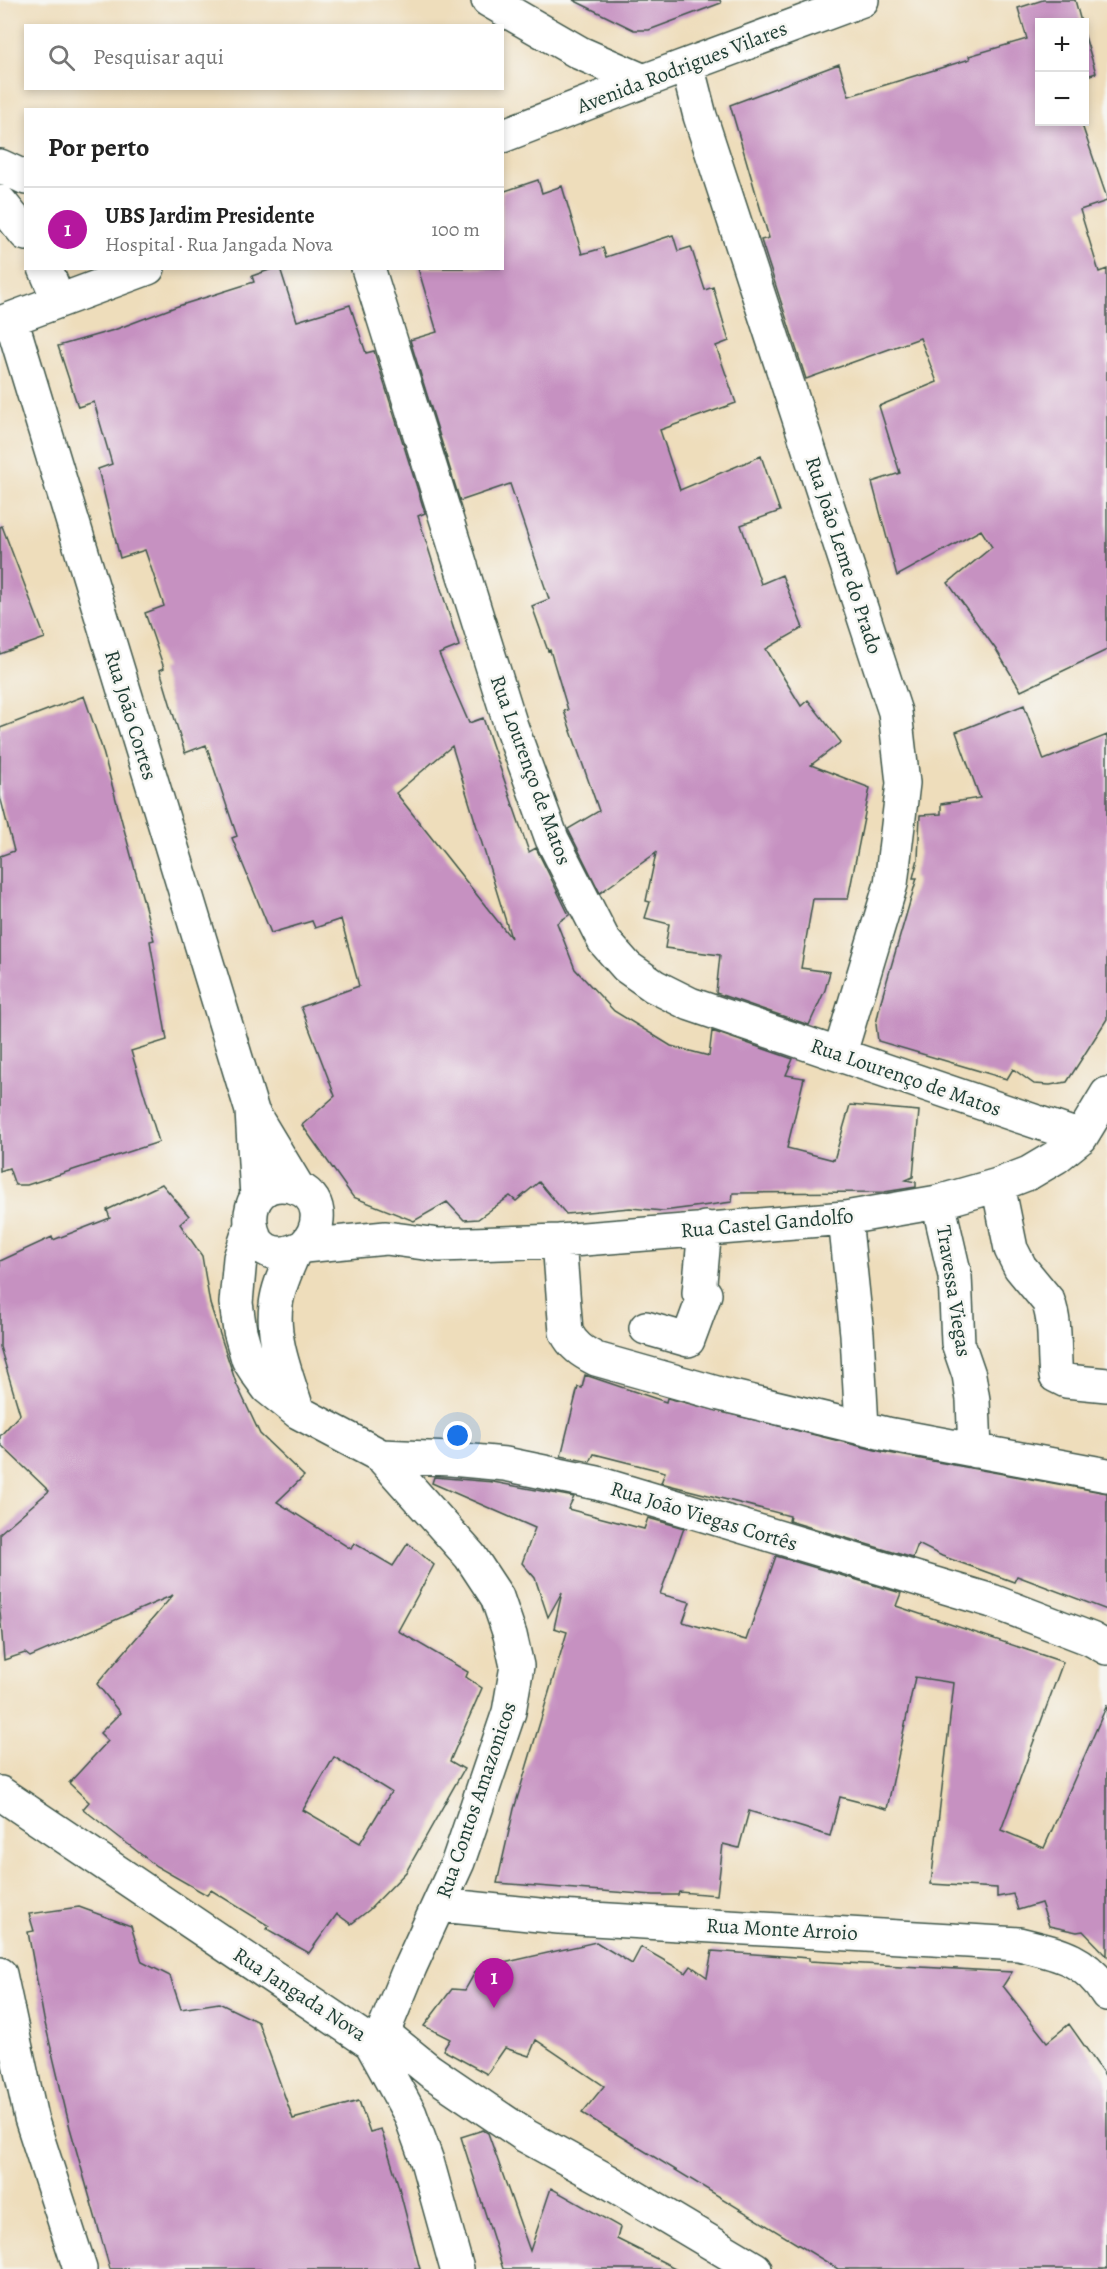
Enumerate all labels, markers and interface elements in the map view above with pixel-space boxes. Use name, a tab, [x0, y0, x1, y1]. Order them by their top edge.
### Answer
street label: Avenida Rodrigues Vilares	[572, 14, 791, 120]
map controls	[1035, 18, 1089, 126]
button: +	[1035, 18, 1089, 72]
search box	[24, 24, 504, 90]
icon: search	[45, 41, 78, 74]
text: Pesquisar aqui	[93, 42, 224, 72]
button: −	[1035, 72, 1089, 126]
text: Por perto	[48, 130, 149, 165]
text: UBS Jardim Presidente	[105, 201, 315, 231]
text: 1	[64, 216, 71, 243]
text: 100 m	[431, 216, 480, 243]
text: Hospital · Rua Jangada Nova	[105, 231, 333, 258]
street label: Rua João Leme do Prado	[799, 453, 889, 657]
street label: Rua João Cortes	[98, 647, 164, 783]
street label: Rua Lourenço de Matos	[484, 671, 578, 869]
street label: Rua Lourenço de Matos	[807, 1031, 1005, 1123]
street label: Rua Castel Gandolfo	[679, 1201, 855, 1245]
street label: Travessa Viegas	[930, 1223, 978, 1359]
your location	[443, 1421, 472, 1450]
street label: Rua João Viegas Cortês	[607, 1474, 801, 1558]
street label: Rua Contos Amazonicos	[429, 1698, 523, 1902]
street label: Rua Monte Arroio	[705, 1911, 859, 1947]
street label: Rua Jangada Nova	[228, 1940, 372, 2048]
pin: 1	[474, 1958, 514, 2008]

